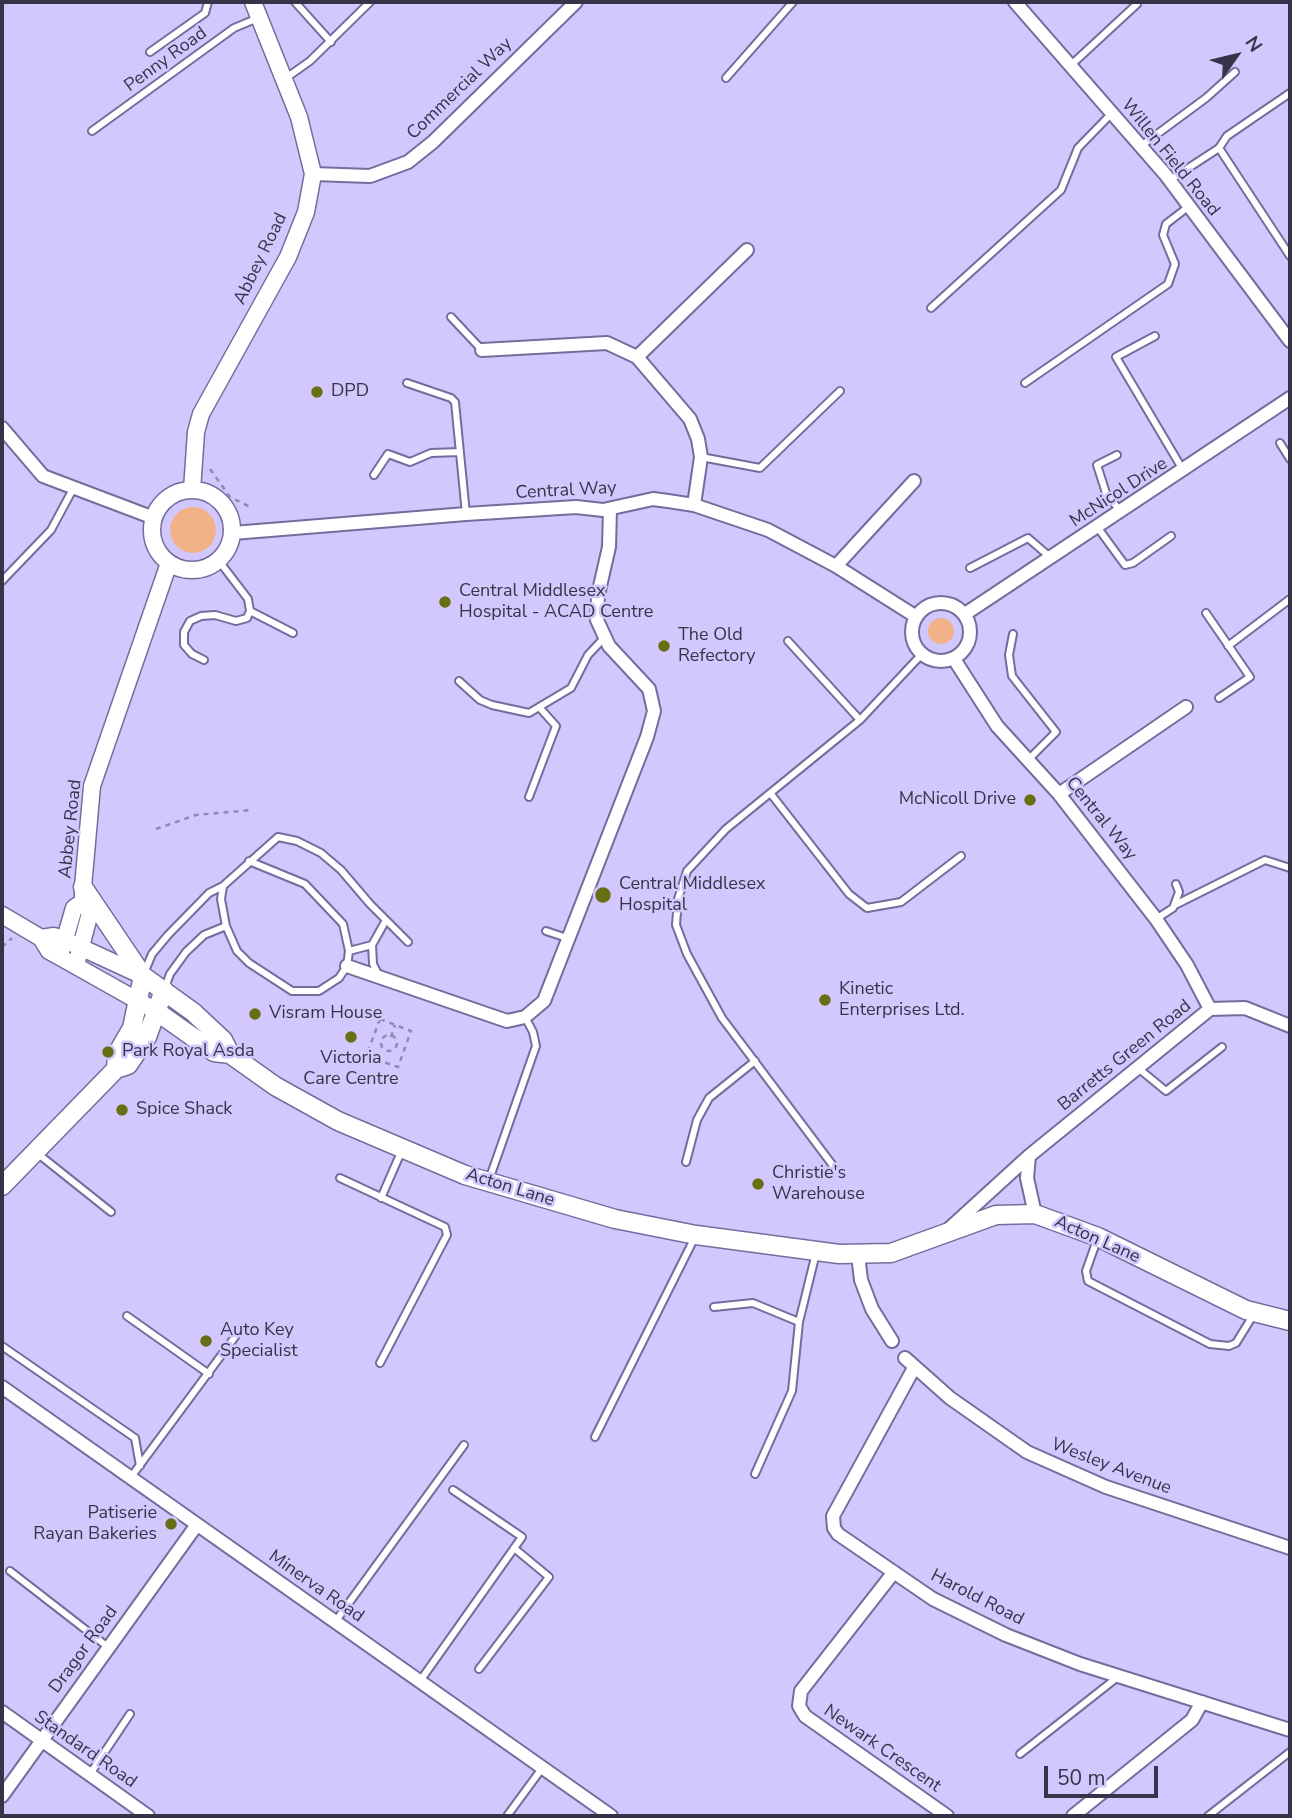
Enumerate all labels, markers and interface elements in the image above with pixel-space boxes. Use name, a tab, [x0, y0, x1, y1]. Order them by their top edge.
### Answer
north arrow	[1201, 21, 1271, 91]
street label: Penny Road	[121, 23, 211, 97]
text: N	[1239, 31, 1268, 57]
street label: Commercial Way	[403, 33, 517, 145]
street label: Willen Field Road	[1116, 95, 1224, 221]
street label: Abbey Road	[230, 210, 292, 308]
place label: DPD	[331, 381, 369, 403]
marker: DPD	[309, 384, 325, 400]
street label: McNicol Drive	[1066, 453, 1172, 533]
street label: Central Way	[515, 478, 617, 504]
place label: Central Middlesex Hospital - ACAD Centre	[459, 581, 653, 624]
marker: Central Middlesex Hospital - ACAD Centre	[437, 594, 453, 610]
place label: The Old Refectory	[678, 625, 756, 668]
marker: The Old Refectory	[656, 638, 672, 654]
street label: Central Way	[1061, 773, 1141, 865]
street label: Abbey Road	[55, 778, 87, 880]
place label: McNicoll Drive	[899, 789, 1016, 811]
marker: McNicoll Drive	[1022, 792, 1038, 808]
place label: Central Middlesex Hospital	[619, 874, 765, 917]
marker: Central Middlesex Hospital	[593, 885, 613, 905]
place label: Kinetic Enterprises Ltd.	[839, 979, 965, 1021]
marker: Kinetic Enterprises Ltd.	[817, 992, 833, 1008]
street label: Barretts Green Road	[1054, 996, 1196, 1116]
place label: Visram House	[269, 1003, 382, 1025]
marker: Visram House	[247, 1006, 263, 1022]
marker: Victoria Care Centre	[343, 1029, 359, 1045]
place label: Park Royal Asda	[122, 1041, 255, 1063]
marker: Park Royal Asda	[100, 1044, 116, 1060]
place label: Victoria Care Centre	[303, 1048, 399, 1090]
place label: Spice Shack	[136, 1099, 232, 1121]
marker: Spice Shack	[114, 1102, 130, 1118]
place label: Christie's Warehouse	[772, 1163, 865, 1206]
street label: Acton Lane	[463, 1164, 557, 1212]
marker: Christie's Warehouse	[750, 1176, 766, 1192]
street label: Acton Lane	[1051, 1212, 1143, 1268]
place label: Auto Key Specialist	[220, 1320, 298, 1362]
marker: Auto Key Specialist	[198, 1333, 214, 1349]
street label: Wesley Avenue	[1048, 1434, 1174, 1500]
place label: Patiserie Rayan Bakeries	[33, 1503, 157, 1546]
marker: Patiserie Rayan Bakeries	[163, 1516, 179, 1532]
street label: Minerva Road	[264, 1546, 368, 1628]
street label: Harold Road	[927, 1565, 1027, 1631]
street label: Dragor Road	[45, 1602, 123, 1698]
street label: Newark Crescent	[819, 1700, 945, 1798]
street label: Standard Road	[29, 1707, 141, 1793]
scale bar	[1047, 1752, 1161, 1796]
text: 50 m	[1057, 1764, 1106, 1792]

